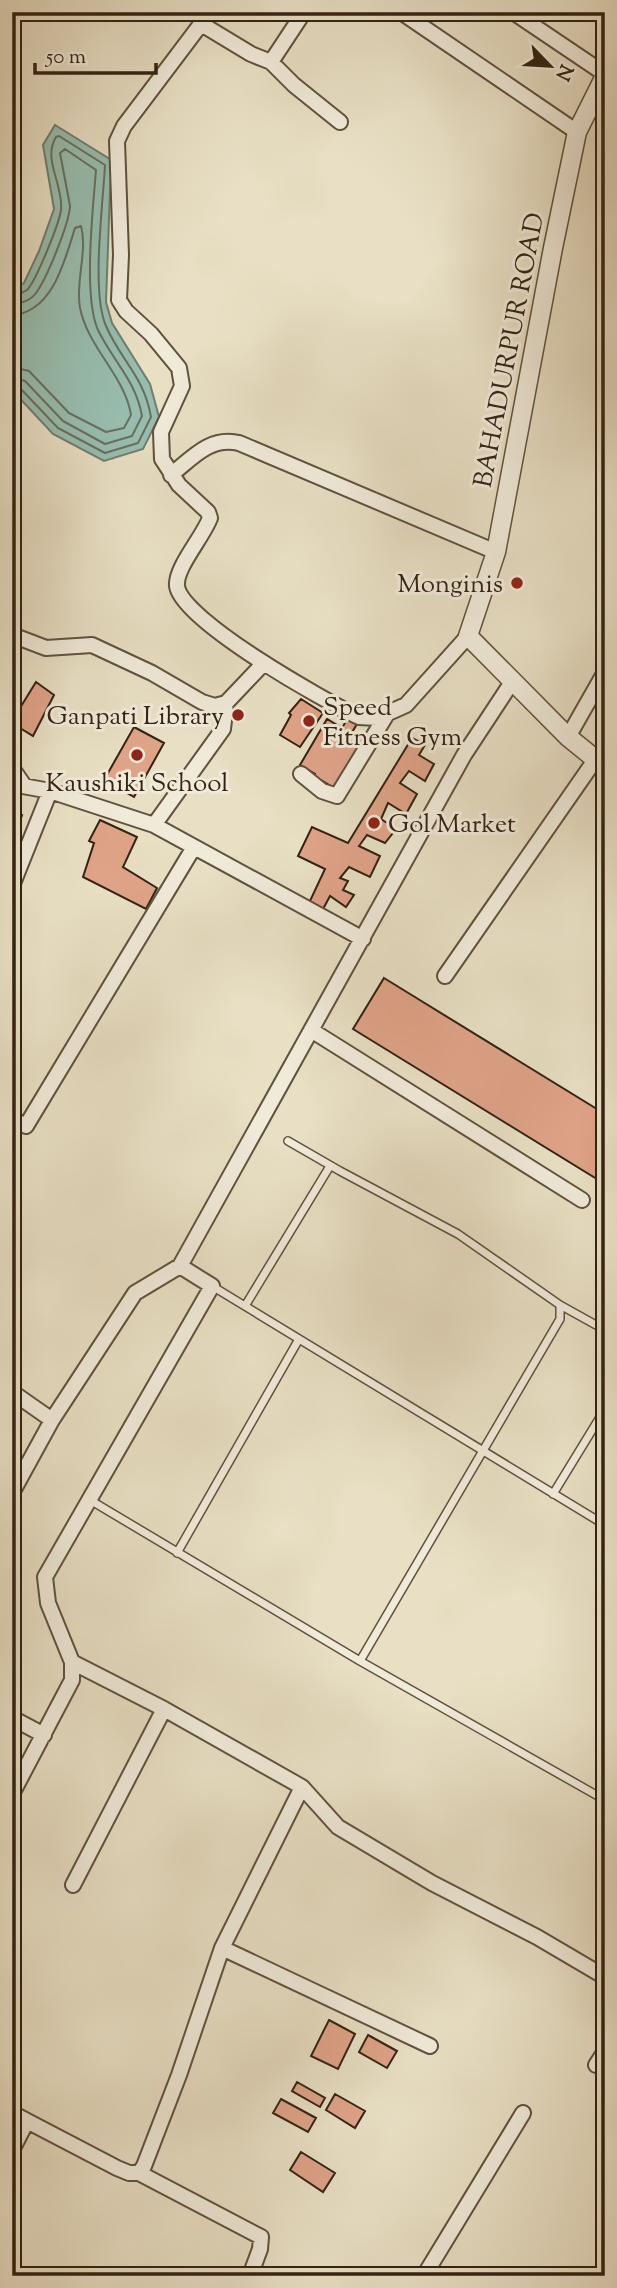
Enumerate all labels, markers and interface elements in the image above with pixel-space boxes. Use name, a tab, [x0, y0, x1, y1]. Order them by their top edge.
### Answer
scale bar	[35, 32, 156, 76]
north arrow	[516, 32, 586, 102]
text: 50 m	[45, 43, 86, 73]
text: N	[548, 60, 579, 85]
street label: BAHADURPUR ROAD	[466, 210, 555, 491]
place label: Monginis	[397, 567, 503, 604]
marker: Monginis	[509, 575, 525, 591]
place label: Speed Fitness Gym	[323, 690, 462, 757]
place label: Ganpati Library	[47, 699, 224, 736]
marker: Ganpati Library	[230, 707, 246, 723]
marker: Speed Fitness Gym	[301, 713, 317, 729]
marker: Kaushiki School	[129, 747, 145, 763]
place label: Kaushiki School	[45, 766, 229, 803]
place label: Gol Market	[388, 807, 516, 844]
marker: Gol Market	[366, 815, 382, 831]

